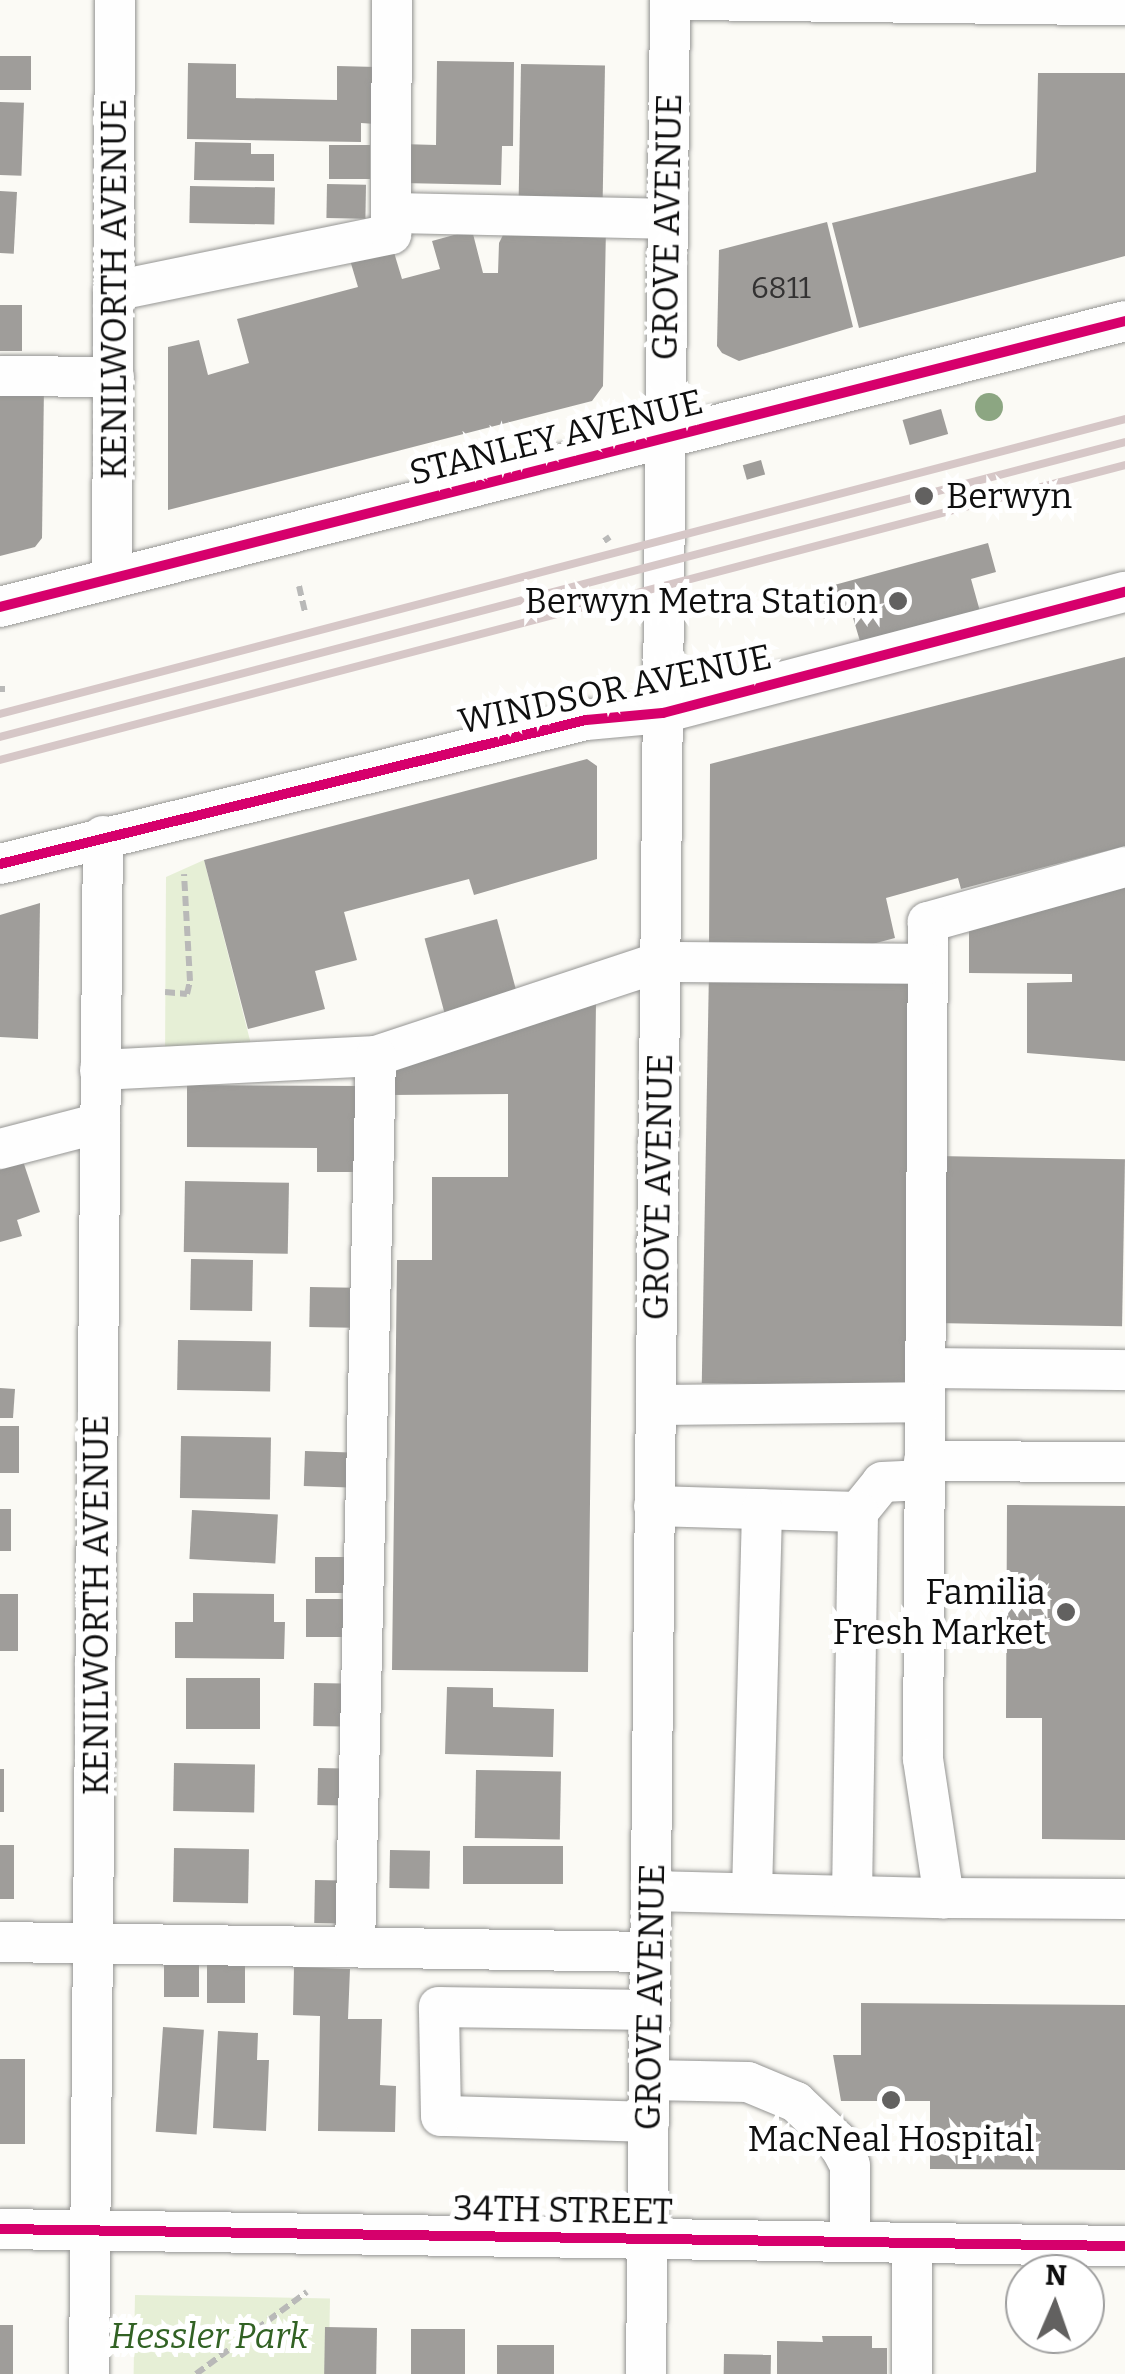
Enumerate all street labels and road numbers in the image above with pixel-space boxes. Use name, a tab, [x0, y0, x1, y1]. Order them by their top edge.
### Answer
street label: GROVE AVENUE	[644, 93, 690, 361]
street label: KENILWORTH AVENUE	[93, 99, 135, 479]
street label: STANLEY AVENUE	[405, 380, 707, 494]
street label: WINDSOR AVENUE	[455, 635, 775, 743]
street label: GROVE AVENUE	[635, 1053, 681, 1321]
street label: KENILWORTH AVENUE	[75, 1415, 117, 1795]
street label: GROVE AVENUE	[627, 1863, 673, 2131]
street label: 34TH STREET	[453, 2187, 673, 2233]

